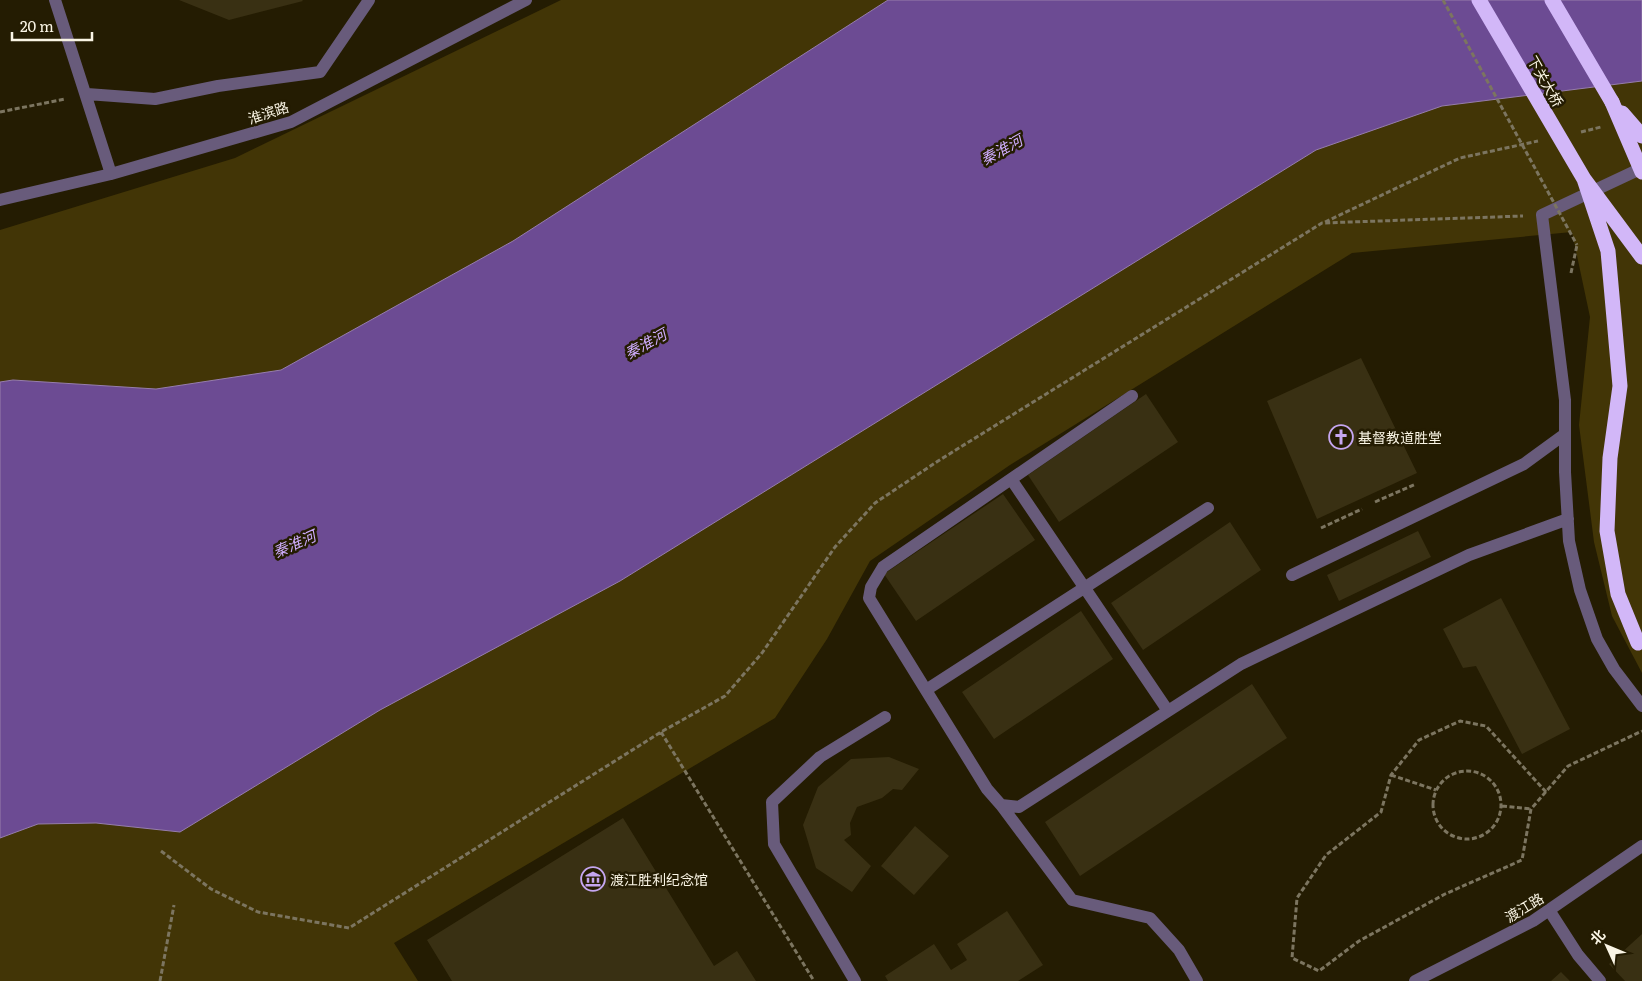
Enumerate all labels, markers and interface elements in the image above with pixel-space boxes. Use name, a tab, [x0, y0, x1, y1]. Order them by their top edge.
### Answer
scale bar	[12, 10, 92, 42]
text: 20 m	[20, 14, 54, 37]
street label: 下关大桥	[1523, 52, 1569, 110]
street label: 淮滨路	[245, 96, 291, 128]
water label: 秦淮河	[976, 127, 1029, 170]
water label: 秦淮河	[620, 321, 673, 364]
church icon: 基督教道胜堂	[1328, 424, 1354, 450]
place label: 基督教道胜堂	[1358, 427, 1442, 447]
water label: 秦淮河	[269, 522, 322, 563]
museum icon: 渡江胜利纪念馆	[580, 866, 606, 892]
place label: 渡江胜利纪念馆	[610, 869, 708, 889]
street label: 渡江路	[1501, 888, 1547, 926]
north arrow	[1582, 921, 1632, 971]
text: 北	[1585, 924, 1609, 948]

